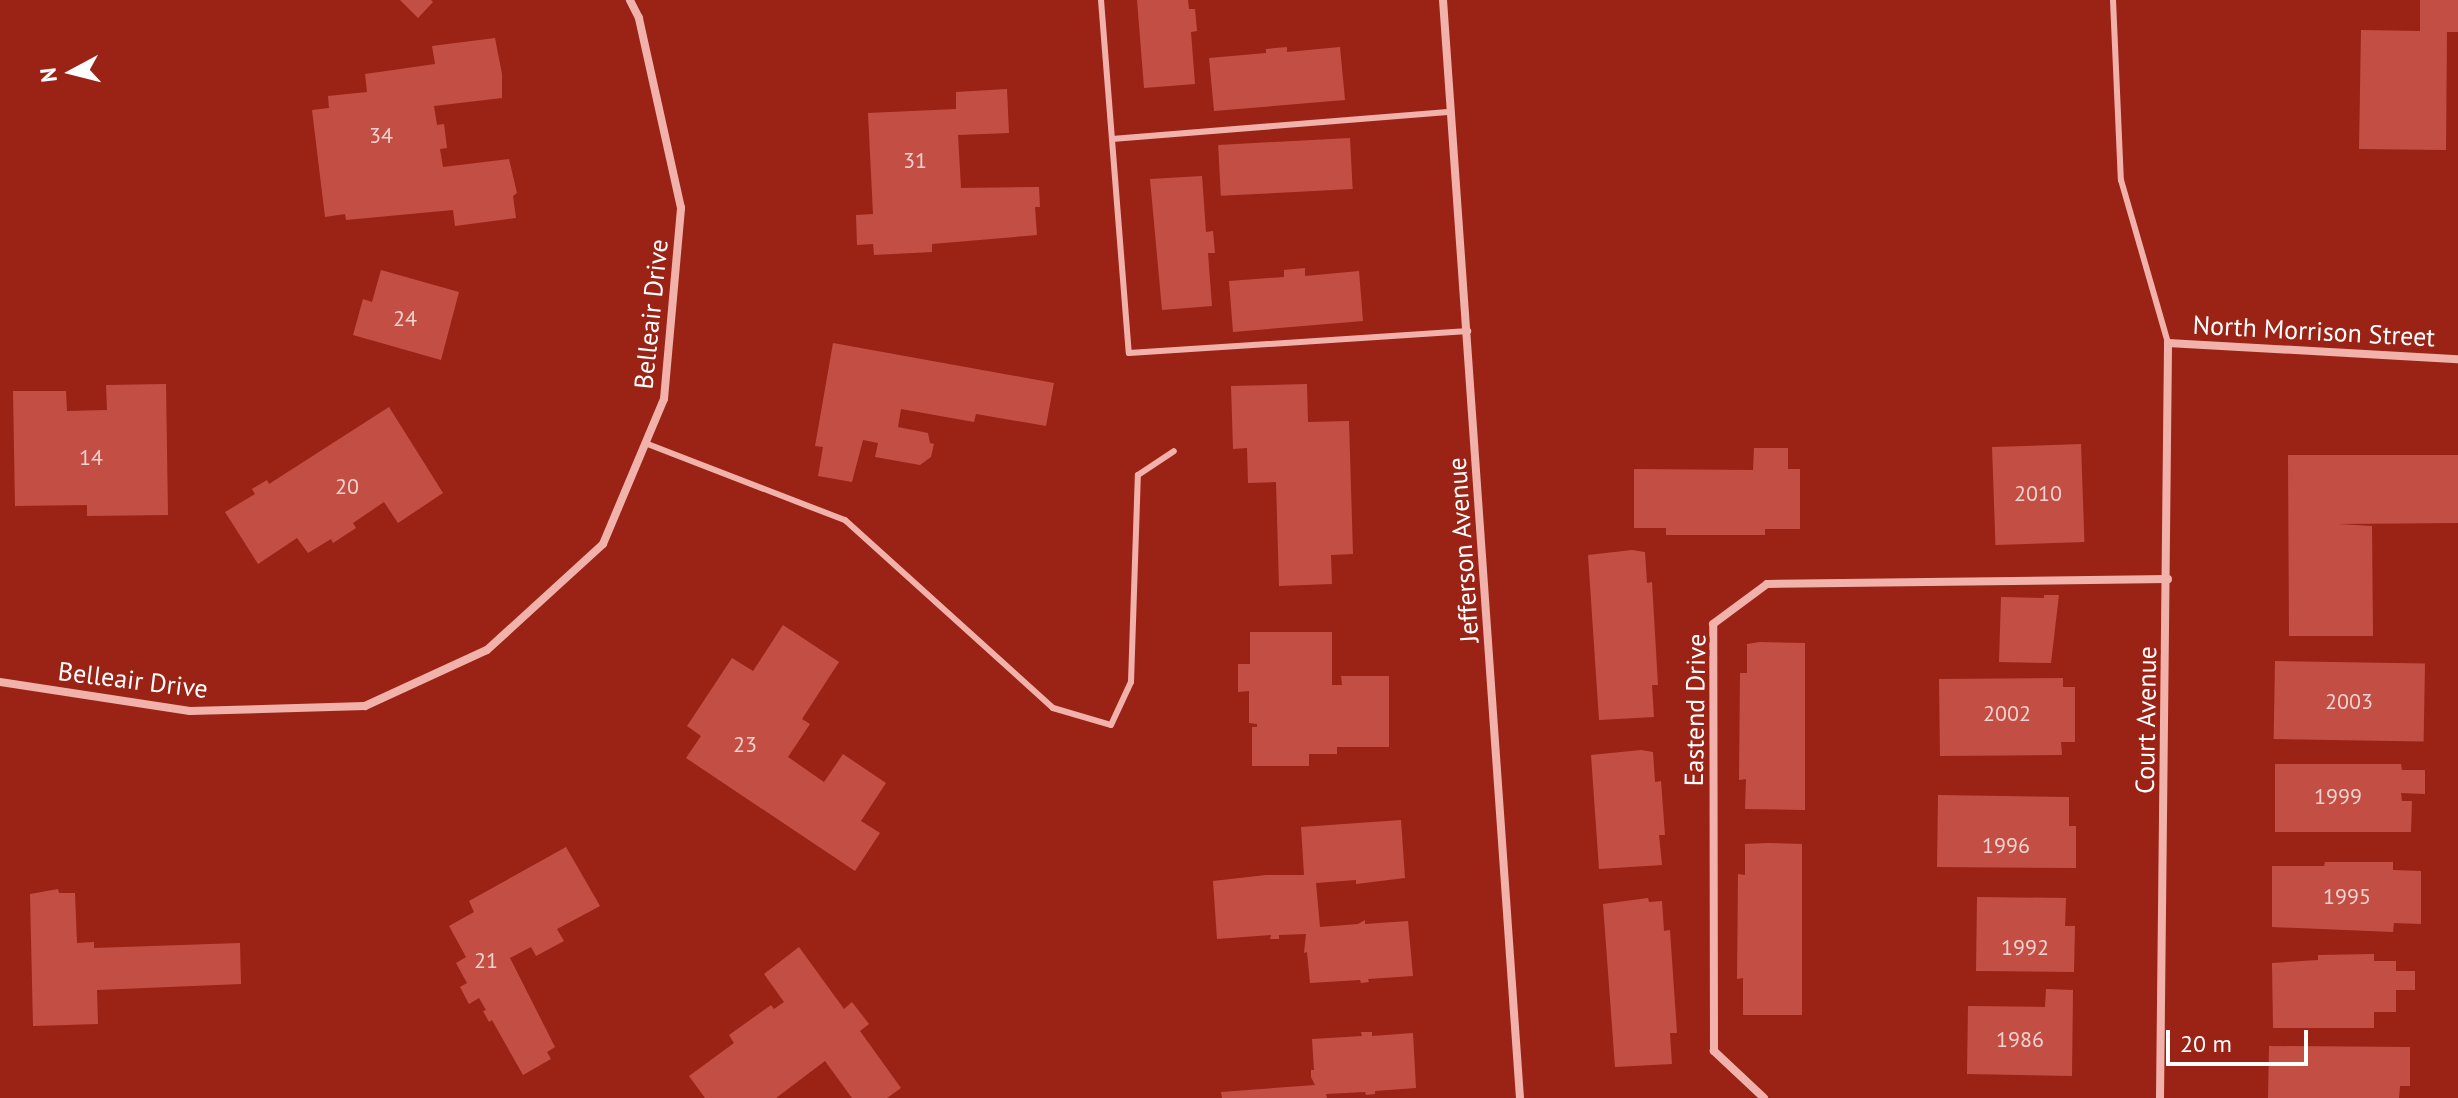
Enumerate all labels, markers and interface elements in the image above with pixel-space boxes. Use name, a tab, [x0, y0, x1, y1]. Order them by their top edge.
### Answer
north arrow	[32, 32, 112, 112]
text: N	[33, 66, 63, 84]
house number: 34	[369, 123, 393, 149]
house number: 31	[903, 148, 927, 174]
street label: Belleair Drive	[628, 237, 674, 391]
house number: 24	[393, 306, 417, 332]
street label: North Morrison Street	[2192, 309, 2436, 353]
house number: 14	[79, 445, 103, 471]
street label: Jefferson Avenue	[1441, 456, 1485, 644]
house number: 20	[335, 474, 359, 500]
house number: 2010	[2014, 481, 2062, 507]
street label: Eastend Drive	[1678, 633, 1712, 787]
street label: Court Avenue	[2129, 646, 2163, 794]
street label: Belleair Drive	[56, 655, 210, 705]
house number: 2003	[2325, 689, 2373, 715]
house number: 2002	[1983, 701, 2031, 727]
house number: 23	[733, 732, 757, 758]
house number: 1999	[2314, 784, 2362, 810]
house number: 1996	[1982, 833, 2030, 859]
house number: 1995	[2323, 884, 2371, 910]
house number: 1992	[2001, 935, 2049, 961]
house number: 21	[474, 948, 498, 974]
scale bar	[2170, 1014, 2312, 1064]
house number: 1986	[1996, 1027, 2044, 1053]
text: 20 m	[2180, 1028, 2232, 1059]

